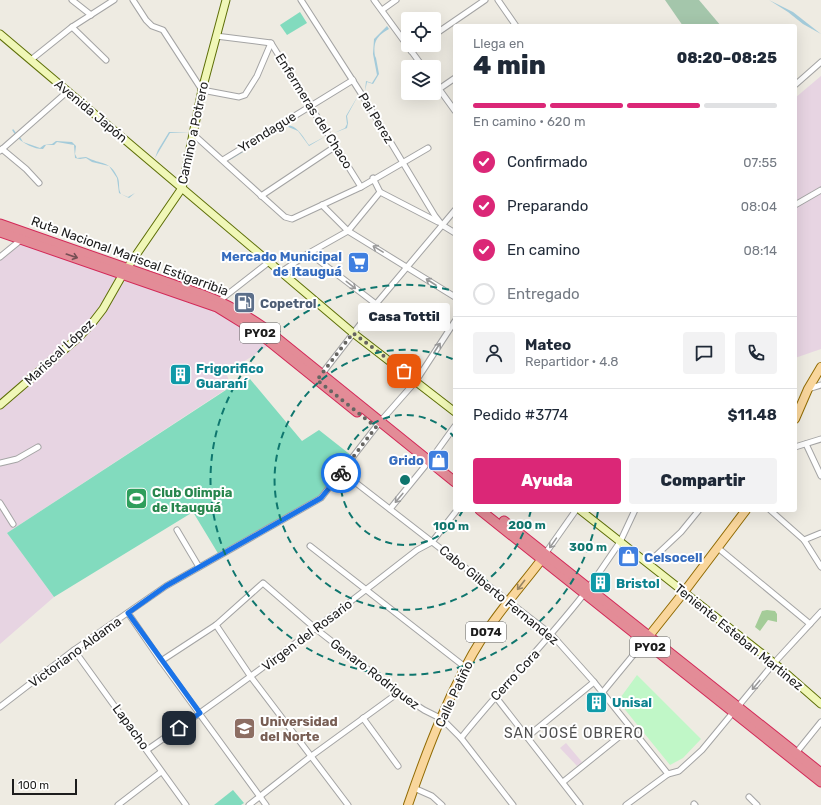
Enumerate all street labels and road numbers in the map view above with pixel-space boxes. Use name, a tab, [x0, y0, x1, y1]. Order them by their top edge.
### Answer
street label: Enfermeras del Chaco	[272, 51, 356, 171]
street label: Avenida Japón	[52, 76, 130, 146]
street label: Camino a Potrero	[175, 80, 211, 186]
street label: Pai Perez	[355, 90, 397, 146]
street label: Yrendague	[235, 108, 299, 157]
street label: Ruta Nacional Mariscal Estigarribia	[29, 213, 231, 300]
street label: Mariscal López	[21, 316, 97, 388]
road number: PY02	[240, 323, 280, 343]
street label: Cabo Gilberto Fernandez	[436, 542, 562, 648]
street label: Teniente Esteban Martinez	[672, 581, 806, 694]
street label: Virgen del Rosario	[259, 596, 356, 675]
street label: Victoriano Aldama	[26, 614, 124, 690]
road number: D074	[466, 622, 506, 642]
street label: Genaro Rodriguez	[327, 636, 423, 713]
road number: PY02	[630, 637, 670, 657]
street label: Cerro Cora	[488, 646, 542, 704]
street label: Calle Patiño	[432, 658, 476, 730]
street label: Lapacho	[110, 702, 152, 752]

